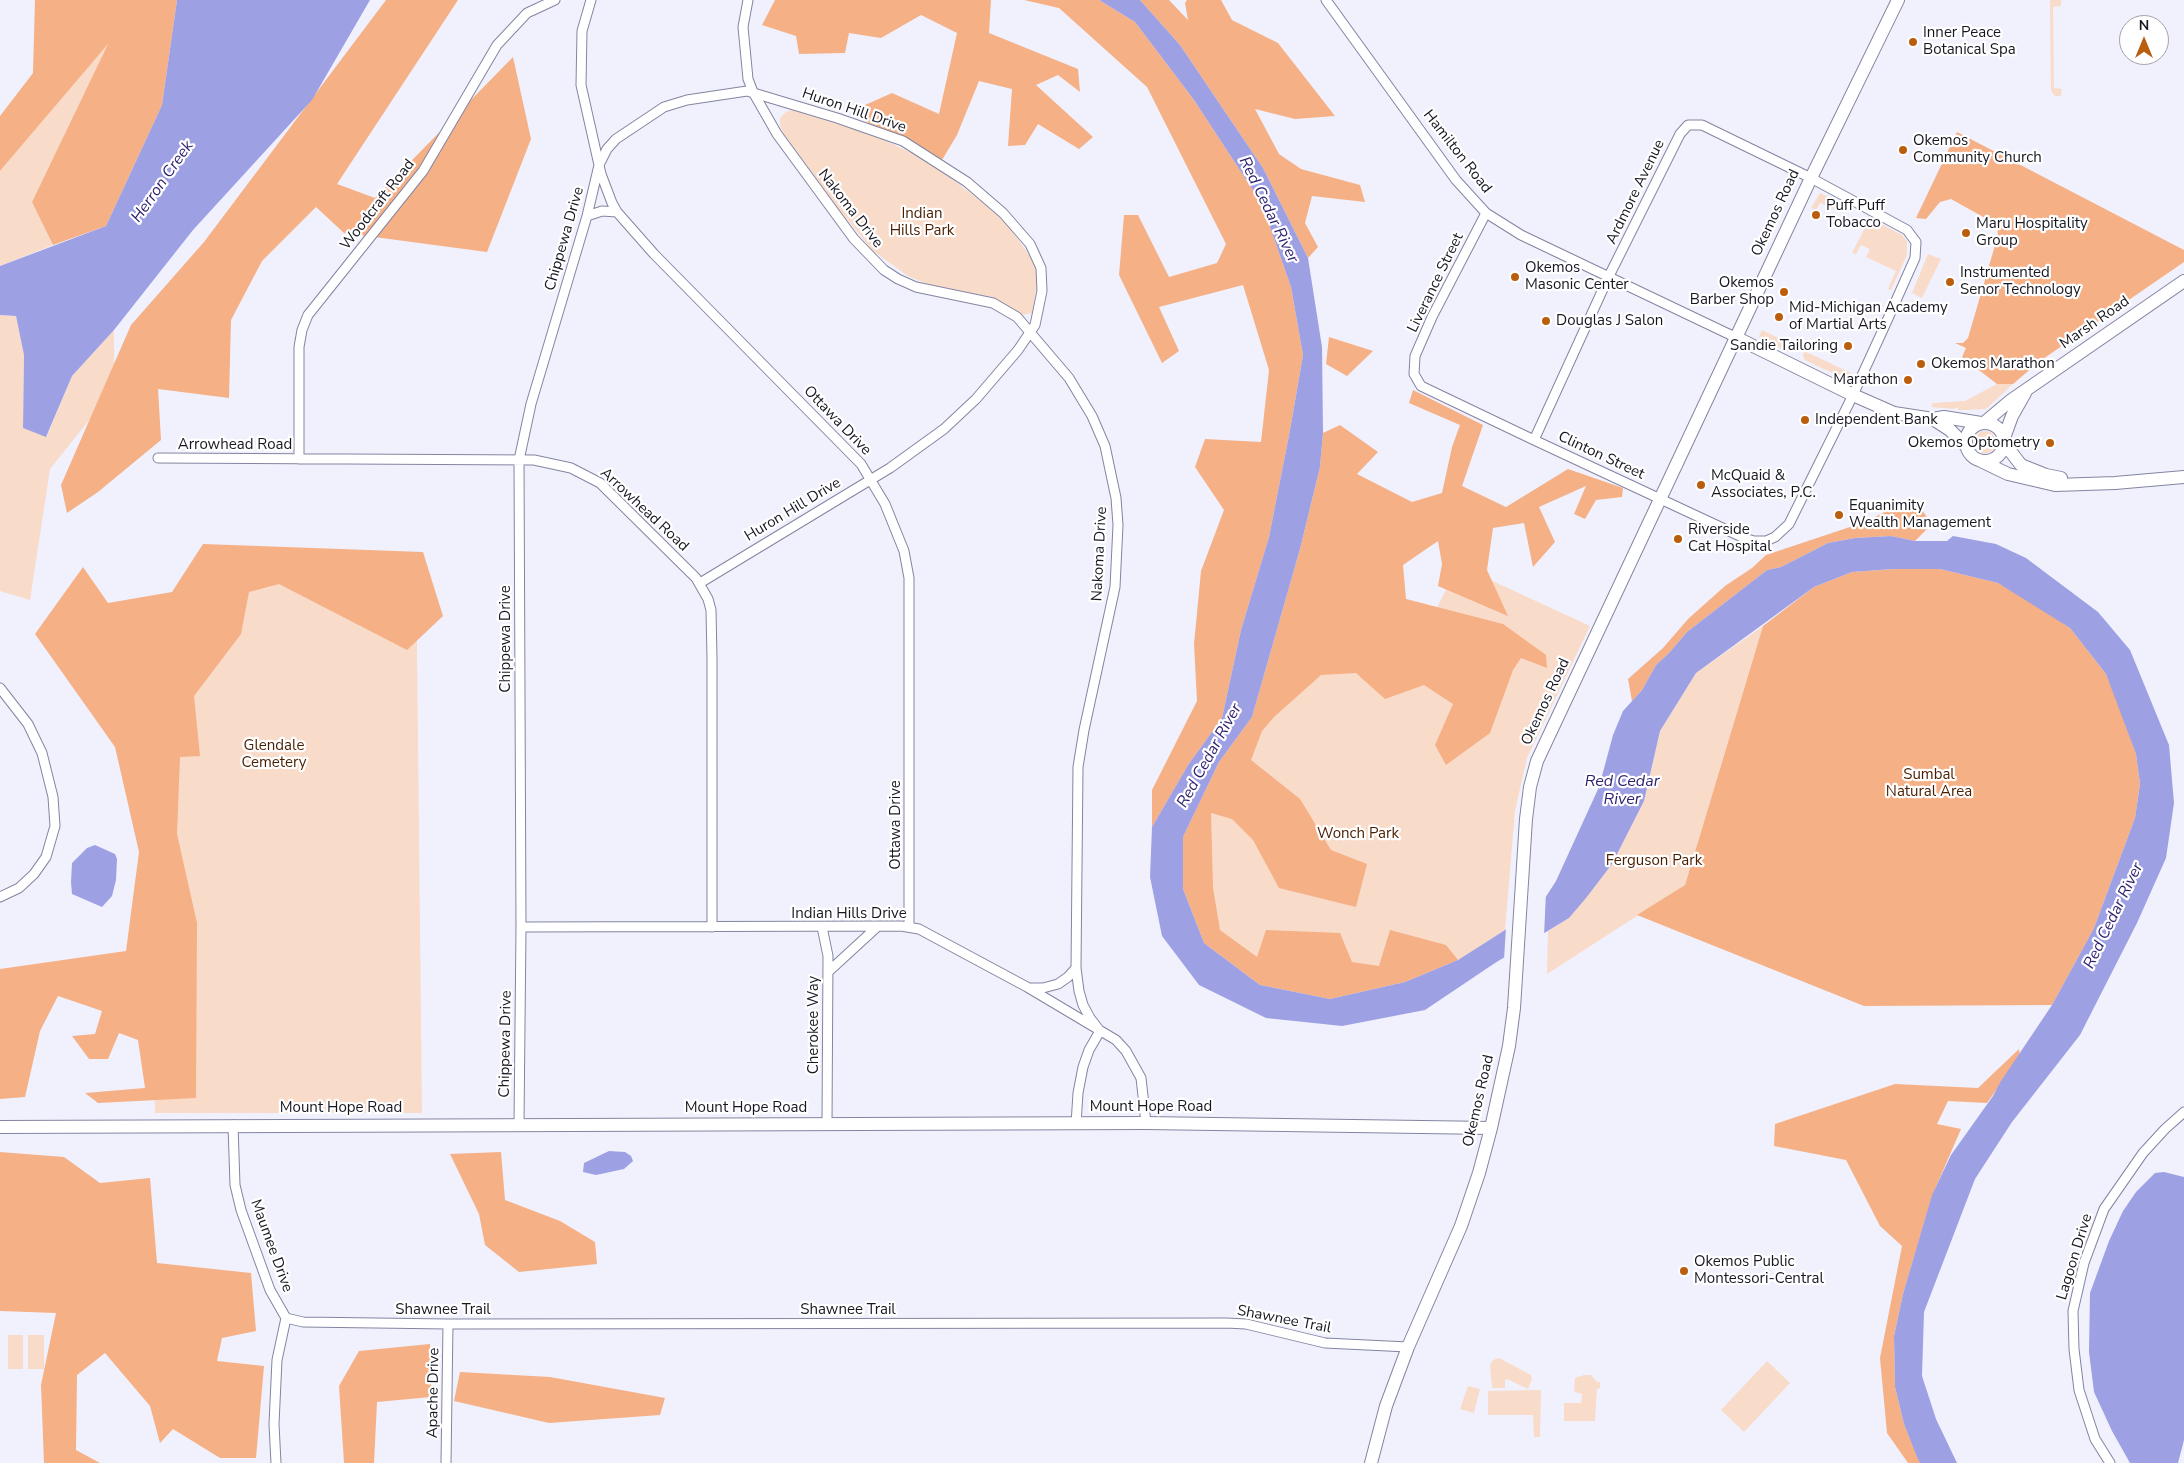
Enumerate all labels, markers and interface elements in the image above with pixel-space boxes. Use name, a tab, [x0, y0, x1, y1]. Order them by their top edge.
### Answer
north arrow	[2119, 15, 2169, 65]
text: N	[2139, 16, 2149, 35]
place label: Inner Peace Botanical Spa	[1923, 24, 2016, 59]
marker: Inner Peace Botanical Spa	[1907, 36, 1919, 48]
street label: Huron Hill Drive	[800, 85, 908, 137]
street label: Hamilton Road	[1419, 107, 1495, 197]
place label: Okemos Community Church	[1913, 132, 2042, 167]
water label: Herron Creek	[128, 137, 198, 227]
street label: Ardmore Avenue	[1603, 137, 1669, 247]
marker: Okemos Community Church	[1897, 144, 1909, 156]
water label: Red Cedar River	[1234, 154, 1302, 266]
street label: Woodcraft Road	[337, 156, 419, 254]
street label: Nakoma Drive	[814, 166, 886, 252]
street label: Okemos Road	[1748, 167, 1804, 259]
street label: Chippewa Drive	[542, 185, 588, 293]
place label: Puff Puff Tobacco	[1826, 197, 1885, 232]
park label: Indian Hills Park	[890, 205, 954, 240]
marker: Puff Puff Tobacco	[1810, 209, 1822, 221]
place label: Maru Hospitality Group	[1976, 215, 2088, 250]
marker: Maru Hospitality Group	[1960, 227, 1972, 239]
street label: Liverance Street	[1404, 230, 1468, 336]
place label: Okemos Masonic Center	[1525, 259, 1629, 294]
place label: Instrumented Senor Technology	[1960, 264, 2081, 299]
marker: Okemos Masonic Center	[1509, 271, 1521, 283]
place label: Okemos Barber Shop	[1690, 274, 1774, 309]
marker: Instrumented Senor Technology	[1944, 276, 1956, 288]
marker: Okemos Barber Shop	[1778, 286, 1790, 298]
street label: Marsh Road	[2057, 293, 2133, 353]
place label: Mid-Michigan Academy of Martial Arts	[1789, 299, 1948, 334]
marker: Mid-Michigan Academy of Martial Arts	[1773, 311, 1785, 323]
place label: Douglas J Salon	[1556, 312, 1663, 330]
marker: Douglas J Salon	[1540, 315, 1552, 327]
place label: Sandie Tailoring	[1730, 337, 1838, 355]
marker: Sandie Tailoring	[1842, 340, 1854, 352]
place label: Okemos Marathon	[1931, 355, 2055, 373]
marker: Okemos Marathon	[1915, 358, 1927, 370]
place label: Marathon	[1833, 371, 1898, 389]
marker: Marathon	[1902, 374, 1914, 386]
street label: Ottawa Drive	[799, 383, 875, 459]
place label: Independent Bank	[1815, 411, 1938, 429]
marker: Independent Bank	[1799, 414, 1811, 426]
street label: Clinton Street	[1555, 428, 1647, 484]
place label: Okemos Optometry	[1908, 434, 2040, 452]
street label: Arrowhead Road	[178, 436, 292, 454]
marker: Okemos Optometry	[2044, 437, 2056, 449]
street label: Arrowhead Road	[596, 464, 692, 556]
place label: McQuaid & Associates, P.C.	[1711, 467, 1816, 502]
street label: Huron Hill Drive	[742, 474, 844, 546]
marker: McQuaid & Associates, P.C.	[1695, 479, 1707, 491]
place label: Equanimity Wealth Management	[1849, 497, 1991, 532]
street label: Nakoma Drive	[1089, 506, 1111, 602]
marker: Equanimity Wealth Management	[1833, 509, 1845, 521]
place label: Riverside Cat Hospital	[1688, 521, 1772, 556]
marker: Riverside Cat Hospital	[1672, 533, 1684, 545]
street label: Chippewa Drive	[497, 585, 515, 693]
street label: Okemos Road	[1518, 656, 1574, 748]
water label: Red Cedar River	[1174, 701, 1246, 811]
park label: Glendale Cemetery	[241, 737, 307, 772]
park label: Sumbal Natural Area	[1886, 766, 1972, 801]
water label: Red Cedar River	[1585, 772, 1659, 810]
street label: Ottawa Drive	[887, 780, 905, 870]
park label: Wonch Park	[1317, 825, 1399, 843]
park label: Ferguson Park	[1606, 852, 1702, 870]
water label: Red Cedar River	[2080, 860, 2148, 972]
street label: Indian Hills Drive	[791, 905, 907, 923]
street label: Cherokee Way	[805, 976, 823, 1074]
street label: Chippewa Drive	[496, 990, 516, 1098]
street label: Okemos Road	[1460, 1053, 1498, 1149]
street label: Mount Hope Road	[1090, 1098, 1212, 1116]
street label: Mount Hope Road	[280, 1099, 402, 1117]
street label: Mount Hope Road	[685, 1099, 807, 1117]
street label: Maumee Drive	[246, 1197, 296, 1295]
street label: Lagoon Drive	[2053, 1212, 2097, 1302]
place label: Okemos Public Montessori-Central	[1694, 1253, 1824, 1288]
marker: Okemos Public Montessori-Central	[1678, 1265, 1690, 1277]
street label: Shawnee Trail	[395, 1301, 491, 1319]
street label: Shawnee Trail	[800, 1301, 896, 1319]
street label: Shawnee Trail	[1235, 1302, 1333, 1338]
street label: Apache Drive	[424, 1348, 444, 1438]

